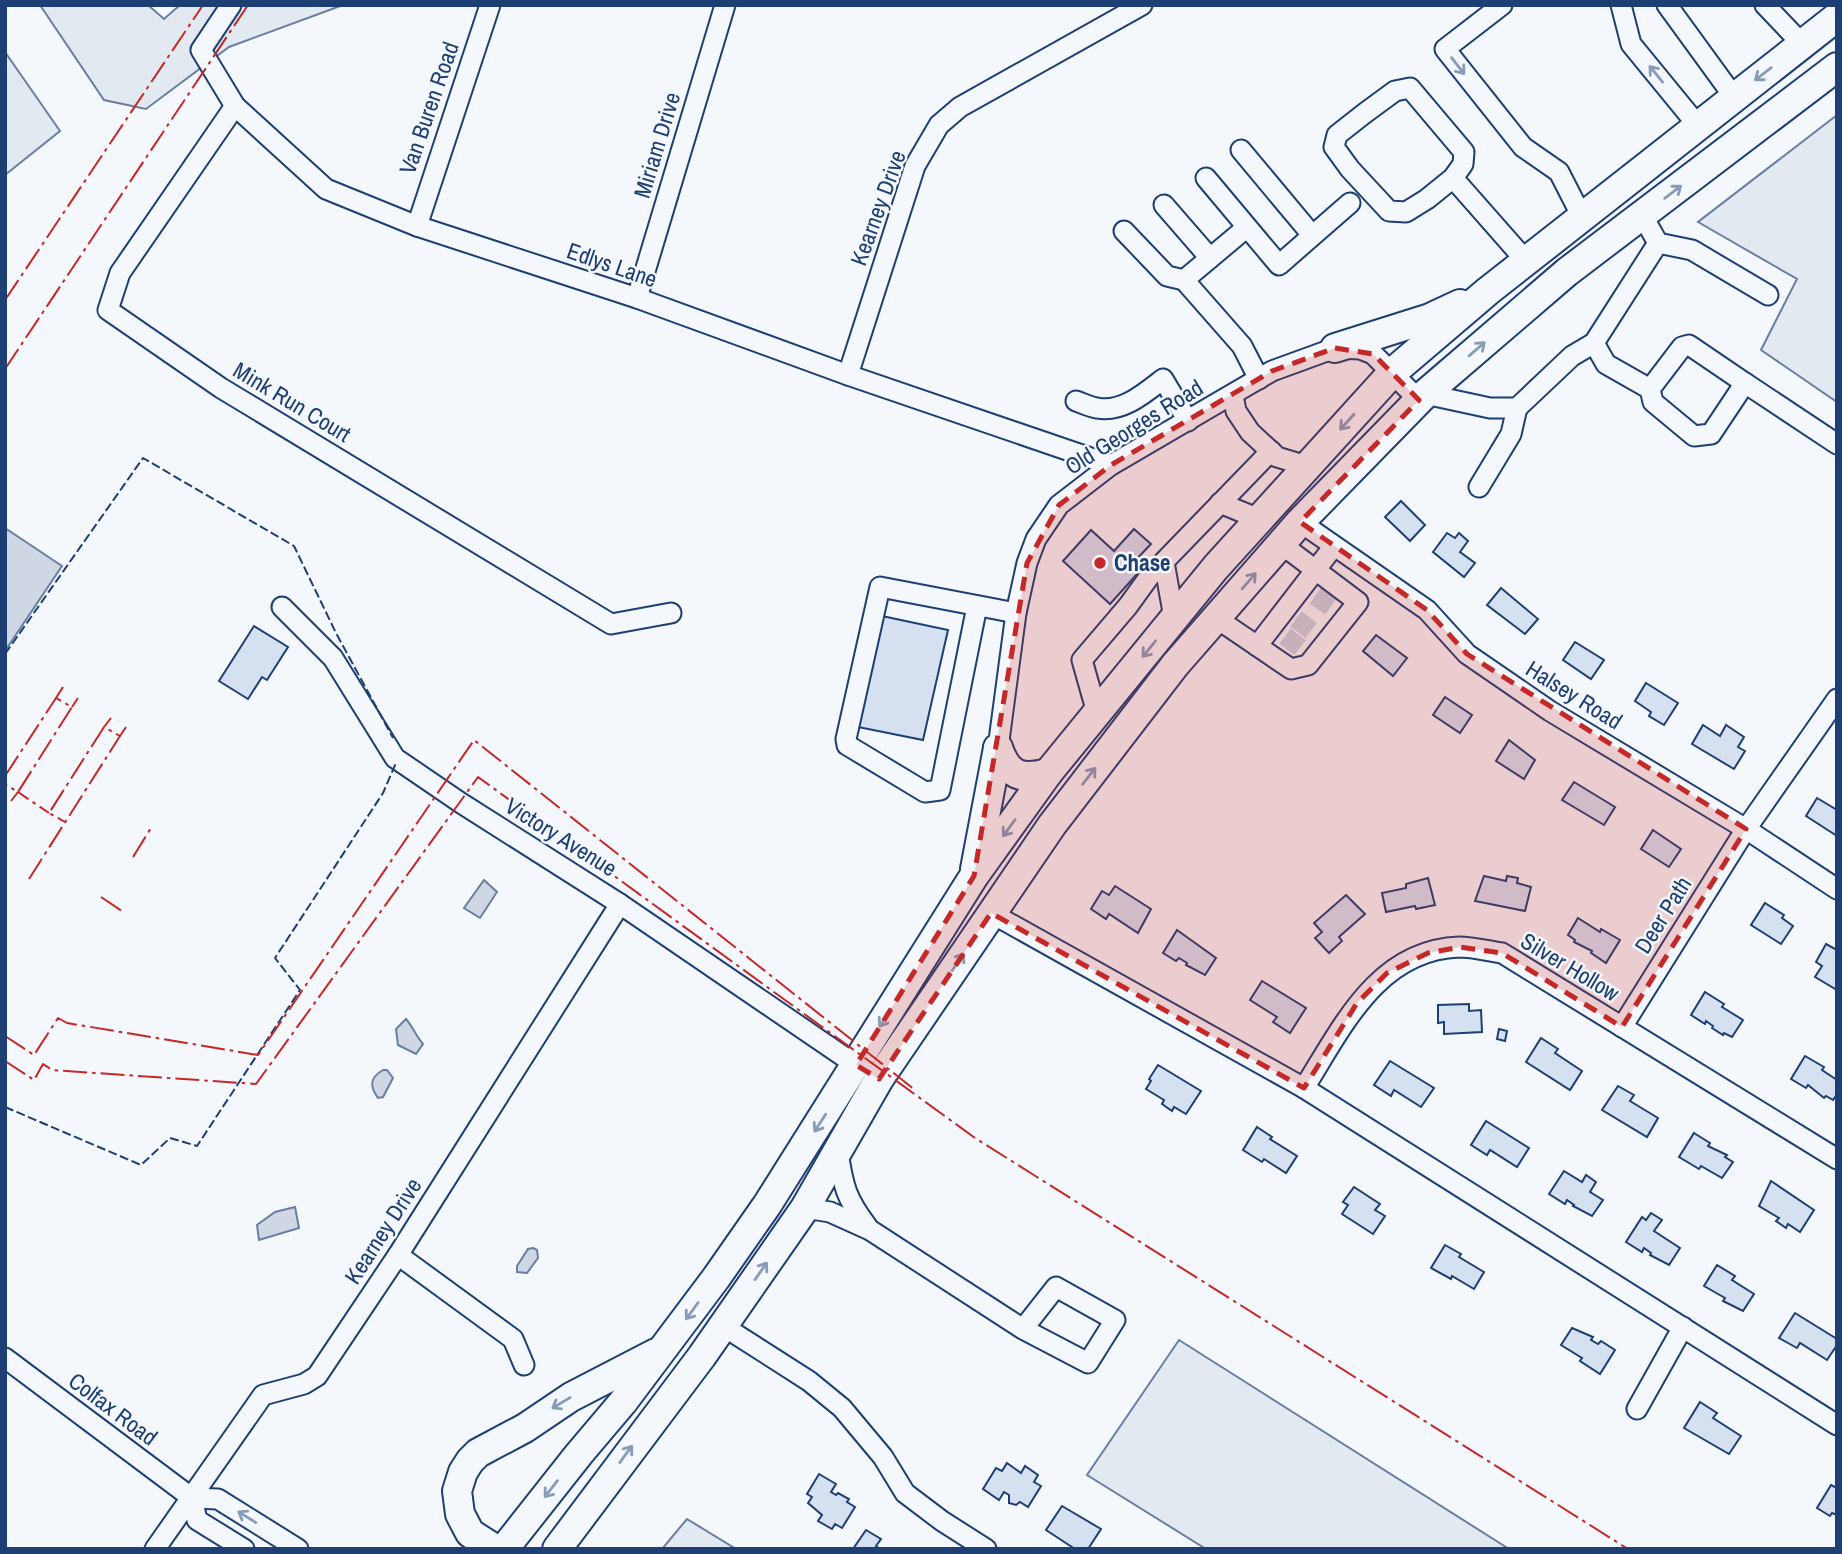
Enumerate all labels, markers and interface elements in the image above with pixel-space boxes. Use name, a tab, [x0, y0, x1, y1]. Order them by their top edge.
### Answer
street label: Van Buren Road	[391, 38, 466, 178]
one-way arrow	[1450, 56, 1465, 74]
one-way arrow	[1648, 65, 1663, 83]
one-way arrow	[1755, 66, 1773, 81]
street label: Miriam Drive	[626, 88, 687, 201]
street label: Kearney Drive	[842, 146, 913, 270]
one-way arrow	[1663, 184, 1682, 199]
street label: Edlys Lane	[563, 235, 661, 294]
one-way arrow	[1468, 341, 1486, 357]
street label: Mink Run Court	[228, 354, 357, 449]
street label: Old Georges Road	[1059, 372, 1209, 481]
one-way arrow	[1339, 413, 1355, 431]
place label: Chase	[1114, 547, 1171, 578]
marker: Chase	[1092, 555, 1108, 571]
one-way arrow	[1241, 572, 1257, 590]
one-way arrow	[1141, 639, 1157, 657]
street label: Halsey Road	[1520, 653, 1628, 736]
one-way arrow	[1082, 767, 1097, 786]
street label: Victory Avenue	[500, 790, 623, 883]
one-way arrow	[1002, 818, 1017, 837]
street label: Deer Path	[1627, 871, 1698, 959]
street label: Silver Hollow	[1515, 925, 1626, 1008]
one-way arrow	[951, 952, 965, 972]
one-way arrow	[877, 1008, 891, 1028]
one-way arrow	[812, 1112, 826, 1132]
street label: Kearney Drive	[337, 1172, 428, 1290]
one-way arrow	[754, 1262, 768, 1281]
one-way arrow	[685, 1301, 699, 1320]
street label: Colfax Road	[63, 1365, 164, 1452]
one-way arrow	[552, 1396, 572, 1410]
one-way arrow	[619, 1445, 634, 1464]
one-way arrow	[544, 1480, 559, 1498]
one-way arrow	[237, 1510, 257, 1524]

